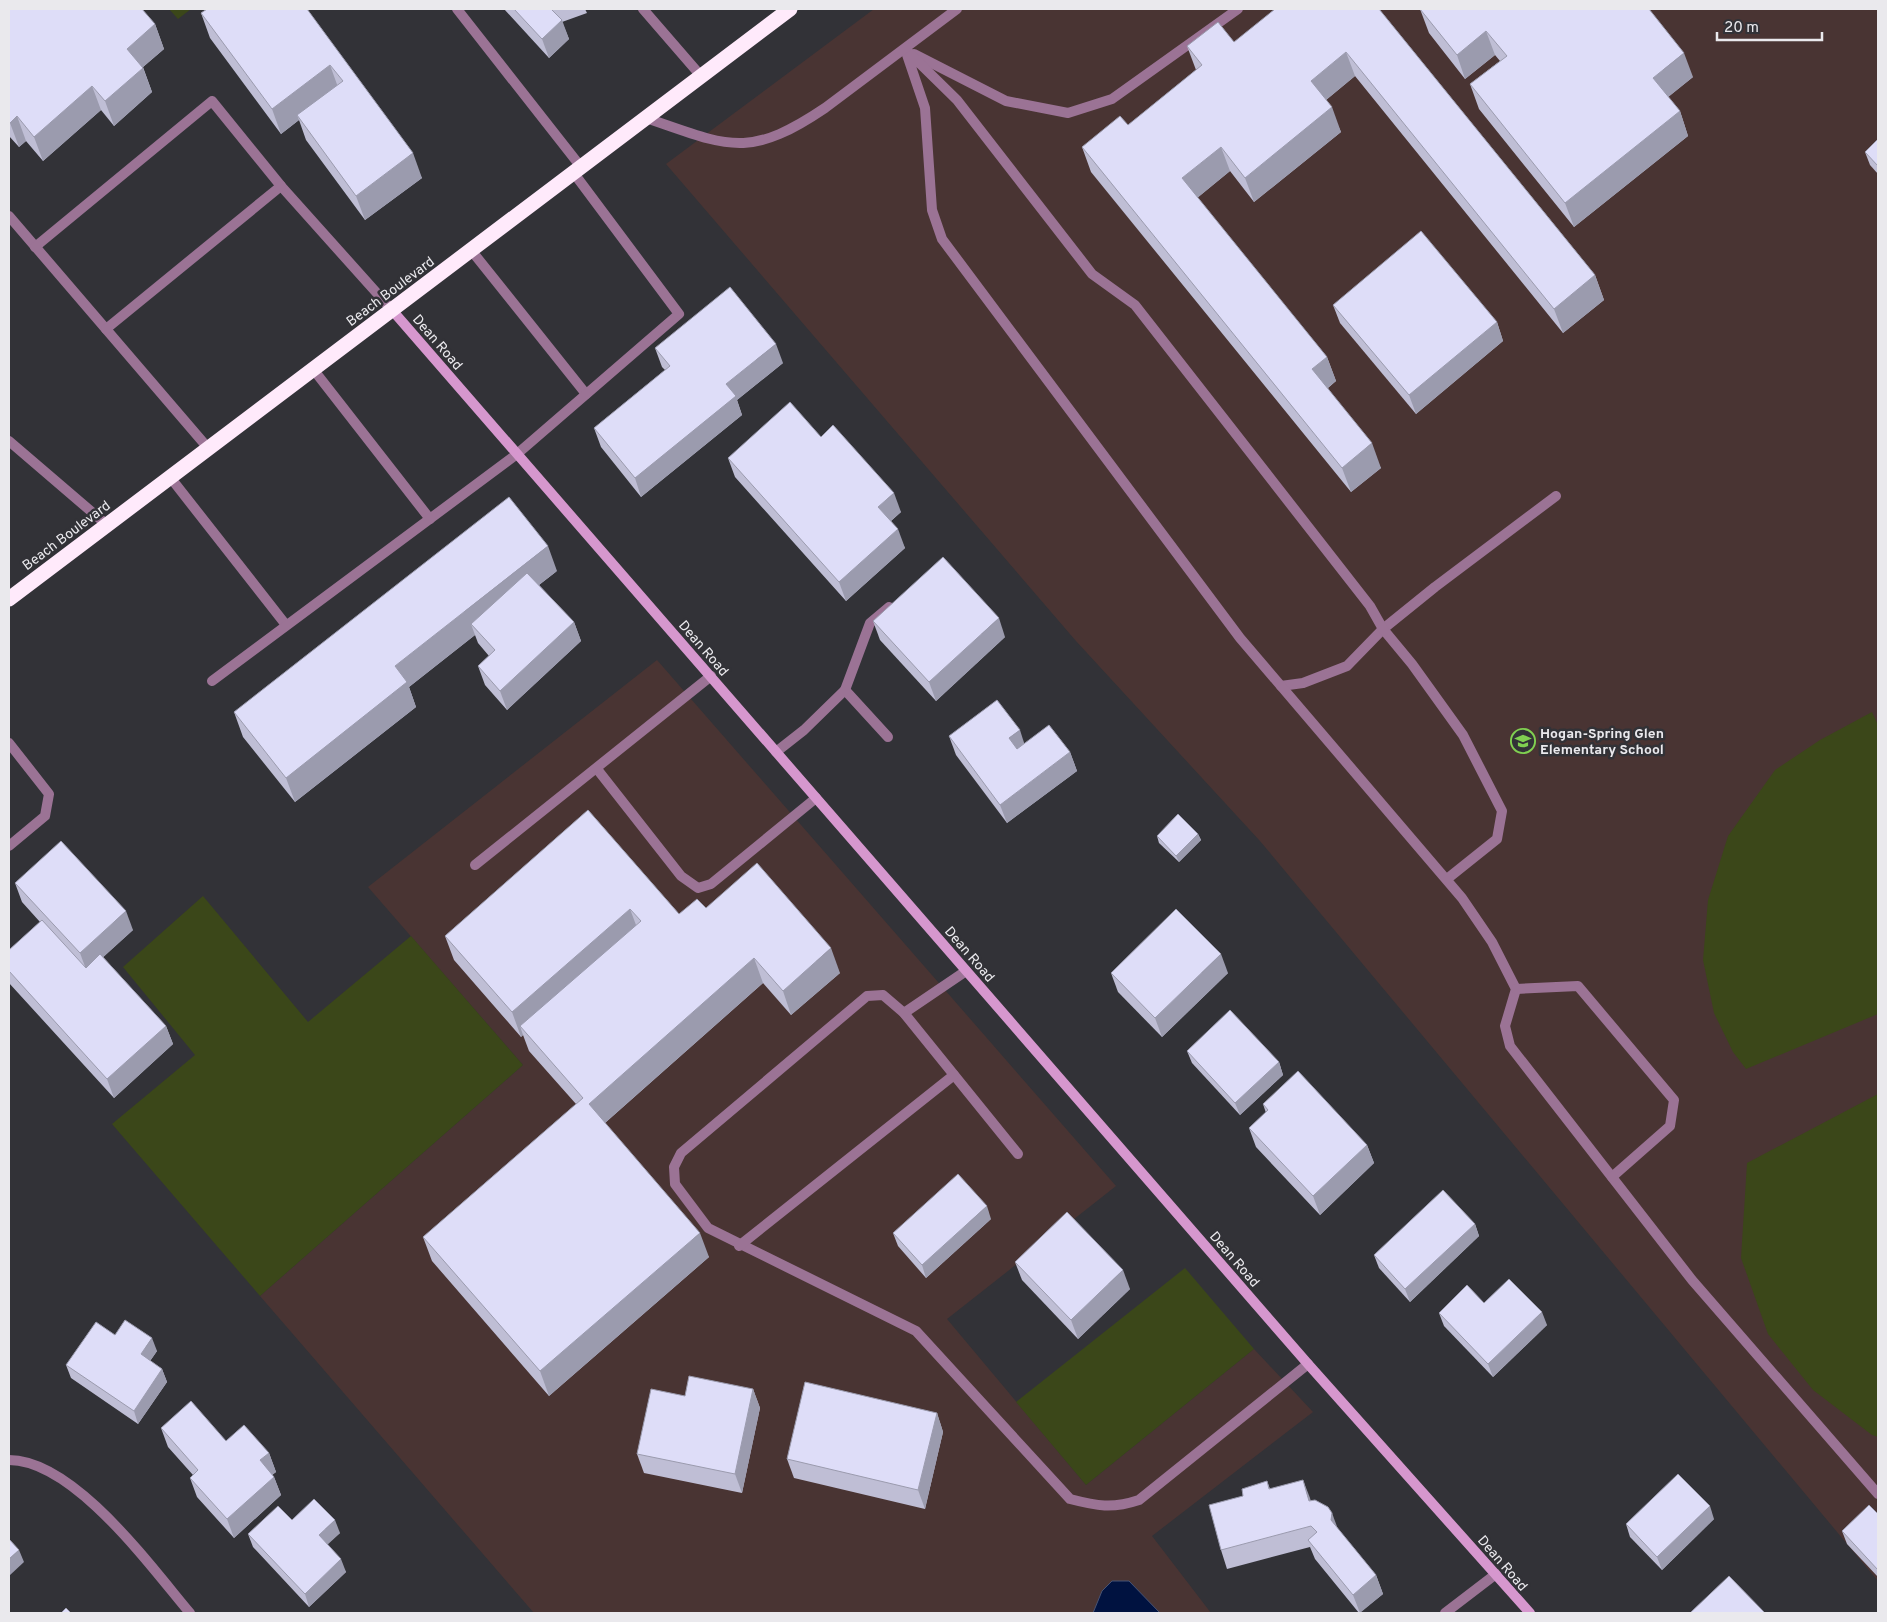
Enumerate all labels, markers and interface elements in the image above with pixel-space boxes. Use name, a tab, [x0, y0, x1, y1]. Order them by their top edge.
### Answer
scale bar	[1717, 10, 1822, 42]
text: 20 m	[1724, 19, 1759, 38]
street label: Beach Boulevard	[344, 254, 438, 331]
street label: Dean Road	[408, 312, 466, 374]
street label: Beach Boulevard	[20, 498, 114, 575]
street label: Dean Road	[674, 618, 732, 680]
place label: Hogan-Spring Glen Elementary School	[1540, 726, 1664, 759]
school or university icon: Hogan-Spring Glen Elementary School	[1510, 728, 1536, 754]
street label: Dean Road	[940, 924, 998, 986]
street label: Dean Road	[1205, 1229, 1263, 1291]
street label: Dean Road	[1473, 1533, 1531, 1595]

